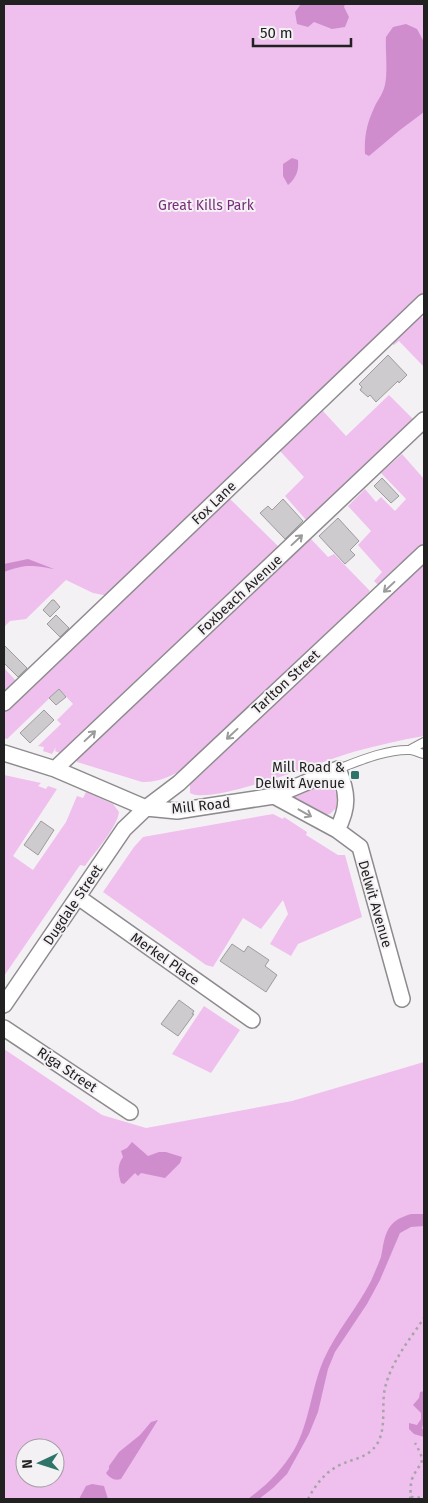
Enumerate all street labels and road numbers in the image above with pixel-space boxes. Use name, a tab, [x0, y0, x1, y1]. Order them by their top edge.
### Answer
street label: Fox Lane	[188, 478, 240, 528]
street label: Foxbeach Avenue	[194, 551, 286, 639]
street label: Tarlton Street	[249, 646, 324, 718]
street label: Mill Road	[171, 794, 231, 818]
street label: Delwit Avenue	[354, 858, 396, 950]
street label: Dugdale Street	[40, 861, 107, 948]
street label: Merkel Place	[127, 929, 203, 989]
street label: Riga Street	[34, 1044, 101, 1097]

